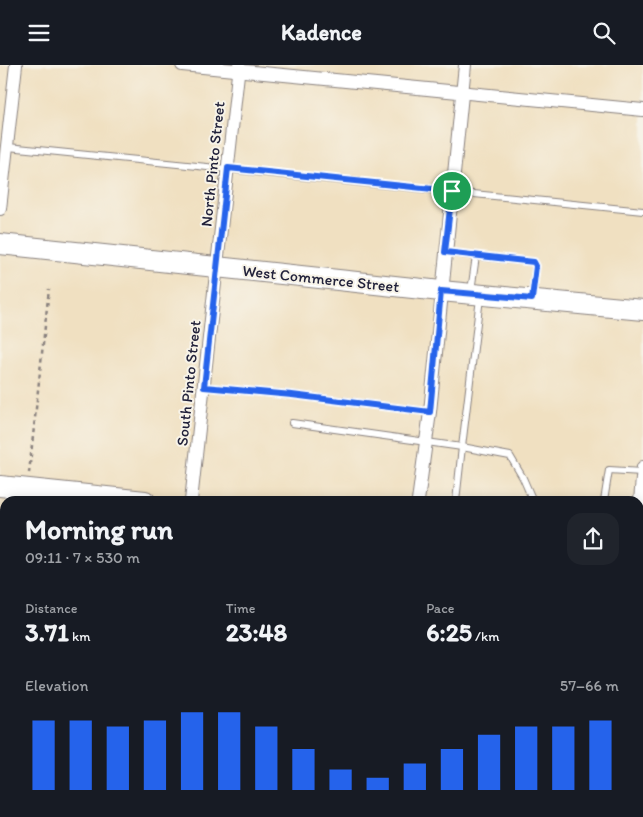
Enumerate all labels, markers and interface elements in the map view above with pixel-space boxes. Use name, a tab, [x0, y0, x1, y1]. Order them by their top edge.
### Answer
icon: menu	[25, 19, 53, 47]
text: Kadence	[281, 19, 362, 46]
icon: search	[590, 19, 618, 47]
street label: North Pinto Street	[196, 100, 229, 228]
pin	[431, 170, 473, 212]
icon: arrive	[438, 177, 466, 205]
street label: West Commerce Street	[242, 261, 400, 296]
street label: South Pinto Street	[172, 319, 205, 447]
text: Morning run	[25, 512, 173, 546]
button: share	[567, 513, 619, 565]
text: 09:11 · 7 × 530 m	[25, 548, 140, 567]
text: Distance	[25, 600, 77, 617]
text: Time	[226, 600, 256, 617]
text: Pace	[426, 600, 454, 617]
text: 3.71	[25, 617, 69, 647]
text: 23:48	[226, 617, 287, 647]
text: 6:25	[426, 617, 472, 647]
text: km	[69, 628, 90, 645]
text: /km	[472, 628, 500, 645]
text: Elevation	[25, 676, 89, 695]
text: 57–66 m	[560, 676, 619, 695]

